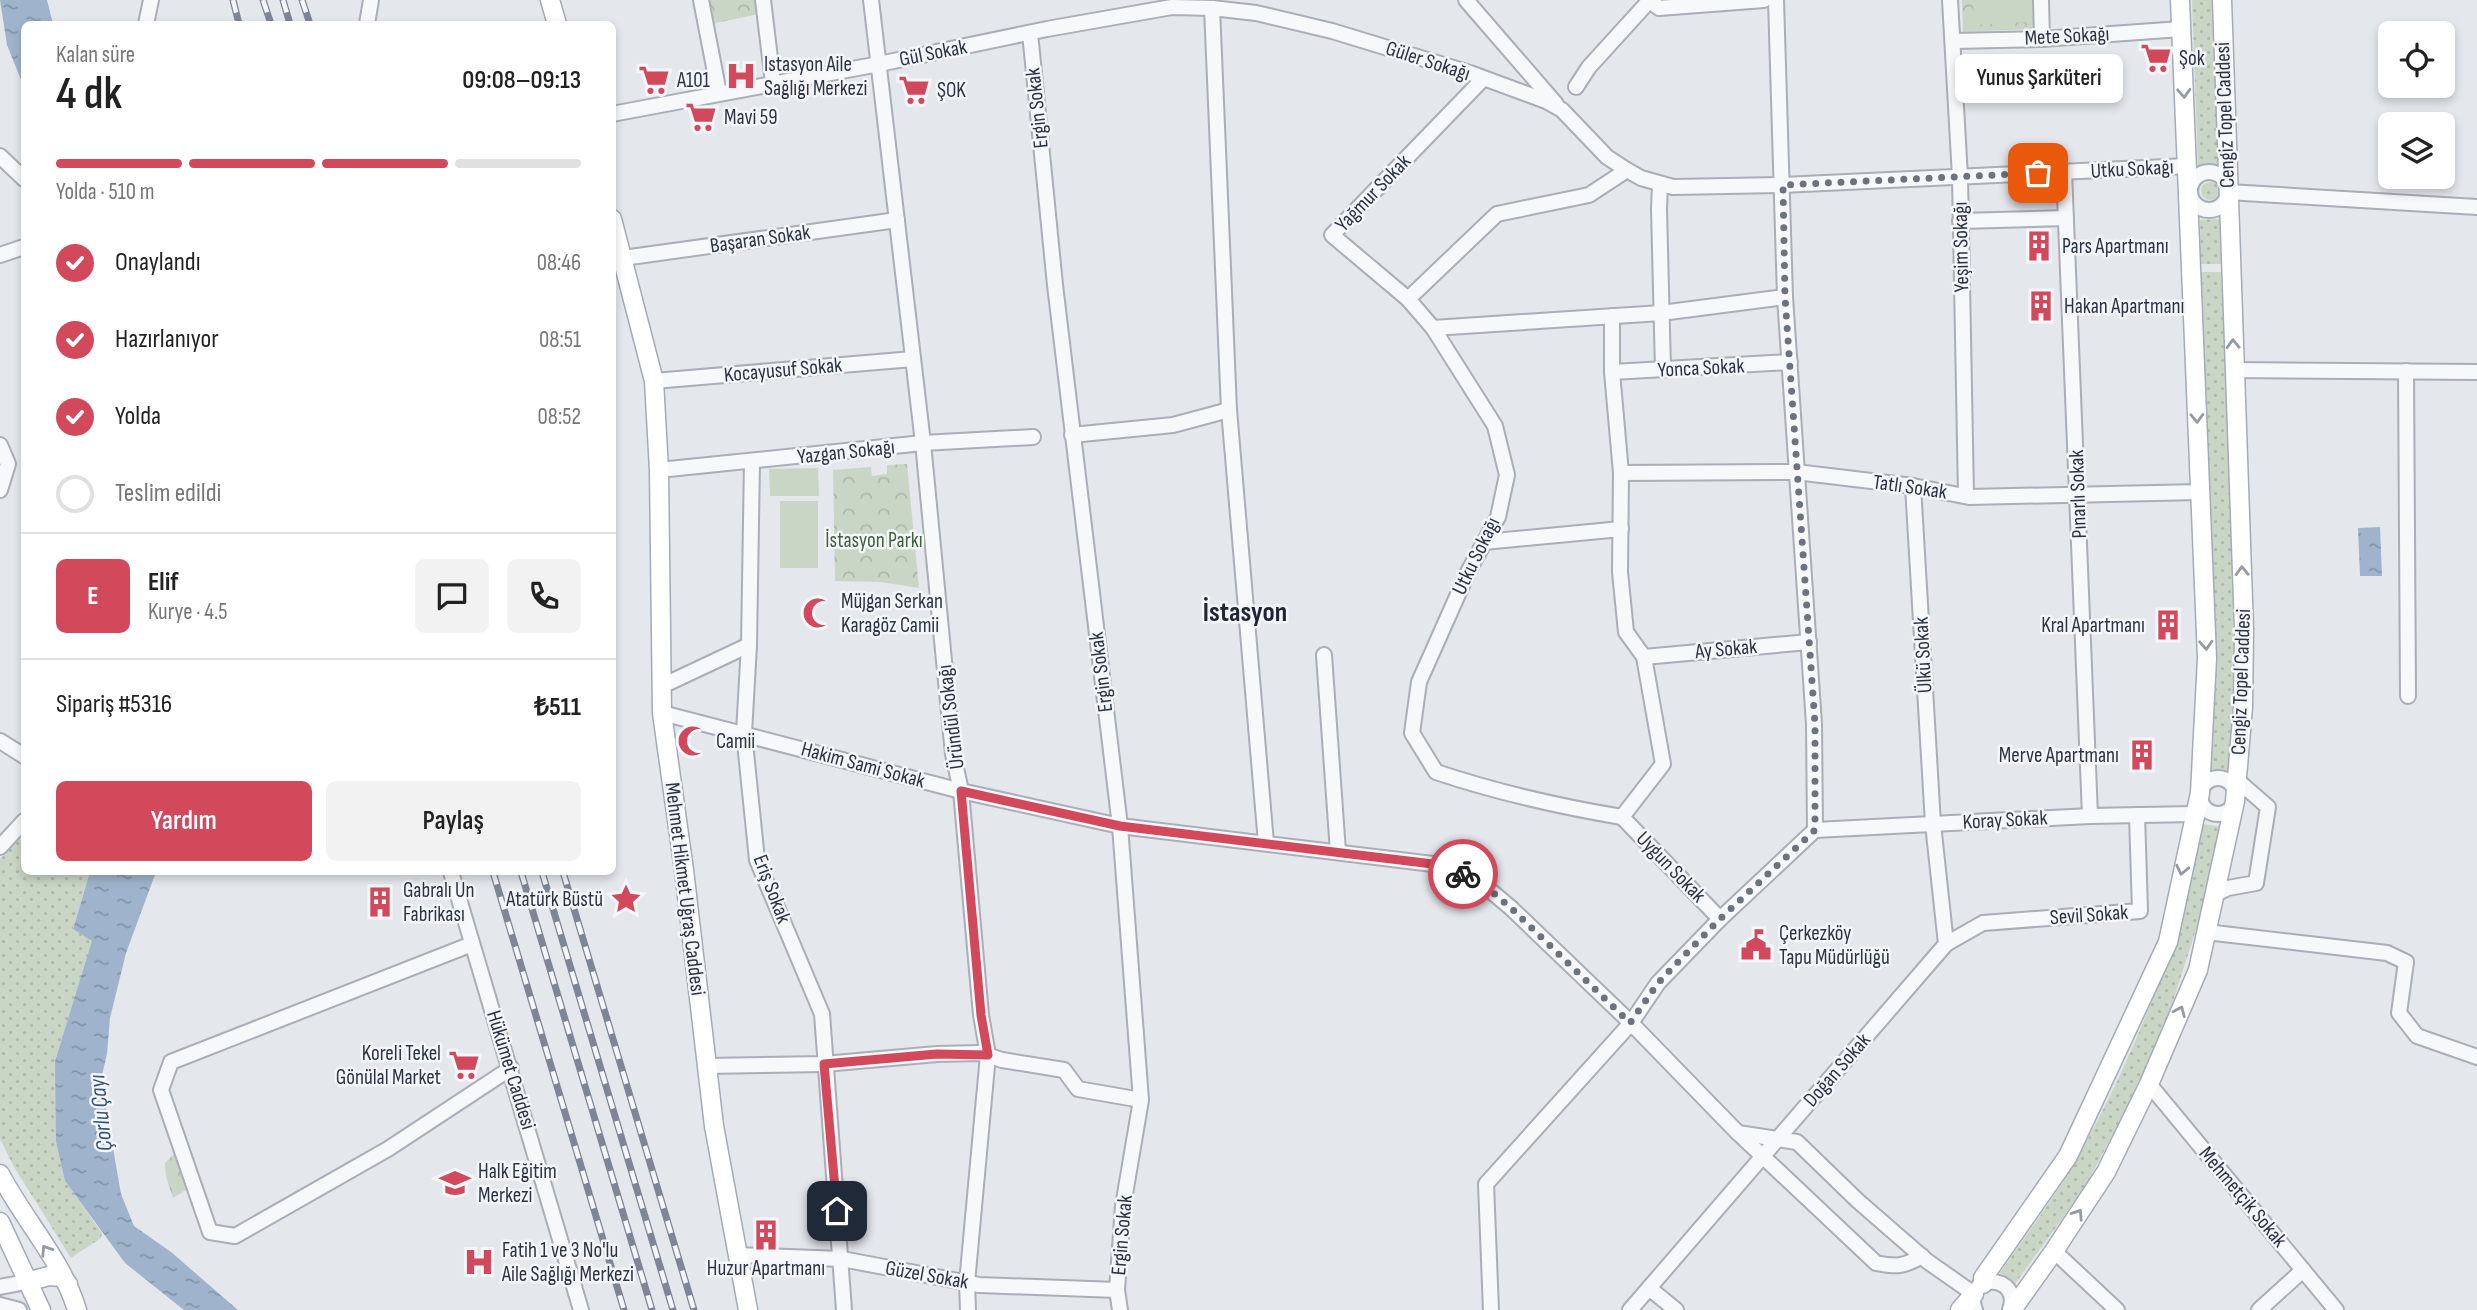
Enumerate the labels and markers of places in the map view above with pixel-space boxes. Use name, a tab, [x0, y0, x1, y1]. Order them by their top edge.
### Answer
supermarket icon: Şok	[2139, 41, 2173, 75]
place label: Şok	[2179, 46, 2205, 71]
place label: Istasyon Aile Sağlığı Merkezi	[764, 52, 867, 101]
callout: Yunus Şarküteri	[1954, 54, 2122, 103]
hospital icon: Istasyon Aile Sağlığı Merkezi	[724, 59, 758, 93]
supermarket icon: A101	[637, 63, 671, 97]
place label: A101	[676, 68, 711, 93]
supermarket icon: ŞOK	[897, 73, 931, 107]
place label: ŞOK	[937, 78, 966, 103]
supermarket icon: Mavi 59	[684, 100, 718, 134]
place label: Mavi 59	[724, 105, 778, 130]
pin	[2008, 143, 2068, 203]
building icon: Pars Apartmanı	[2022, 229, 2056, 263]
place label: Pars Apartmanı	[2062, 234, 2169, 259]
building icon: Hakan Apartmanı	[2024, 289, 2058, 323]
place label: Hakan Apartmanı	[2064, 294, 2184, 319]
place label: Müjgan Serkan Karagöz Camii	[841, 589, 943, 638]
mosque icon: Müjgan Serkan Karagöz Camii	[801, 596, 835, 630]
building icon: Kral Apartmanı	[2151, 608, 2185, 642]
place label: Kral Apartmanı	[2041, 613, 2145, 638]
mosque icon: Camii	[676, 724, 710, 758]
place label: Camii	[716, 729, 755, 754]
building icon: Merve Apartmanı	[2125, 738, 2159, 772]
place label: Merve Apartmanı	[1999, 743, 2119, 768]
place label: Gabralı Un Fabrikası	[403, 878, 474, 927]
place icon: Atatürk Büstü	[609, 882, 643, 916]
building icon: Gabralı Un Fabrikası	[363, 885, 397, 919]
place label: Atatürk Büstü	[505, 887, 603, 912]
place label: Çerkezköy Tapu Müdürlüğü	[1779, 921, 1890, 970]
public building icon: Çerkezköy Tapu Müdürlüğü	[1739, 928, 1773, 962]
place label: Koreli Tekel Gönülal Market	[336, 1041, 441, 1090]
supermarket icon: Koreli Tekel Gönülal Market	[447, 1048, 481, 1082]
place label: Halk Eğitim Merkezi	[478, 1159, 557, 1208]
school or university icon: Halk Eğitim Merkezi	[438, 1166, 472, 1200]
pin	[807, 1181, 867, 1241]
building icon: Huzur Apartmanı	[749, 1218, 783, 1252]
place label: Fatih 1 ve 3 No'lu Aile Sağlığı Merkezi	[501, 1238, 634, 1287]
hospital icon: Fatih 1 ve 3 No'lu Aile Sağlığı Merkezi	[462, 1245, 496, 1279]
place label: Huzur Apartmanı	[707, 1256, 825, 1281]

